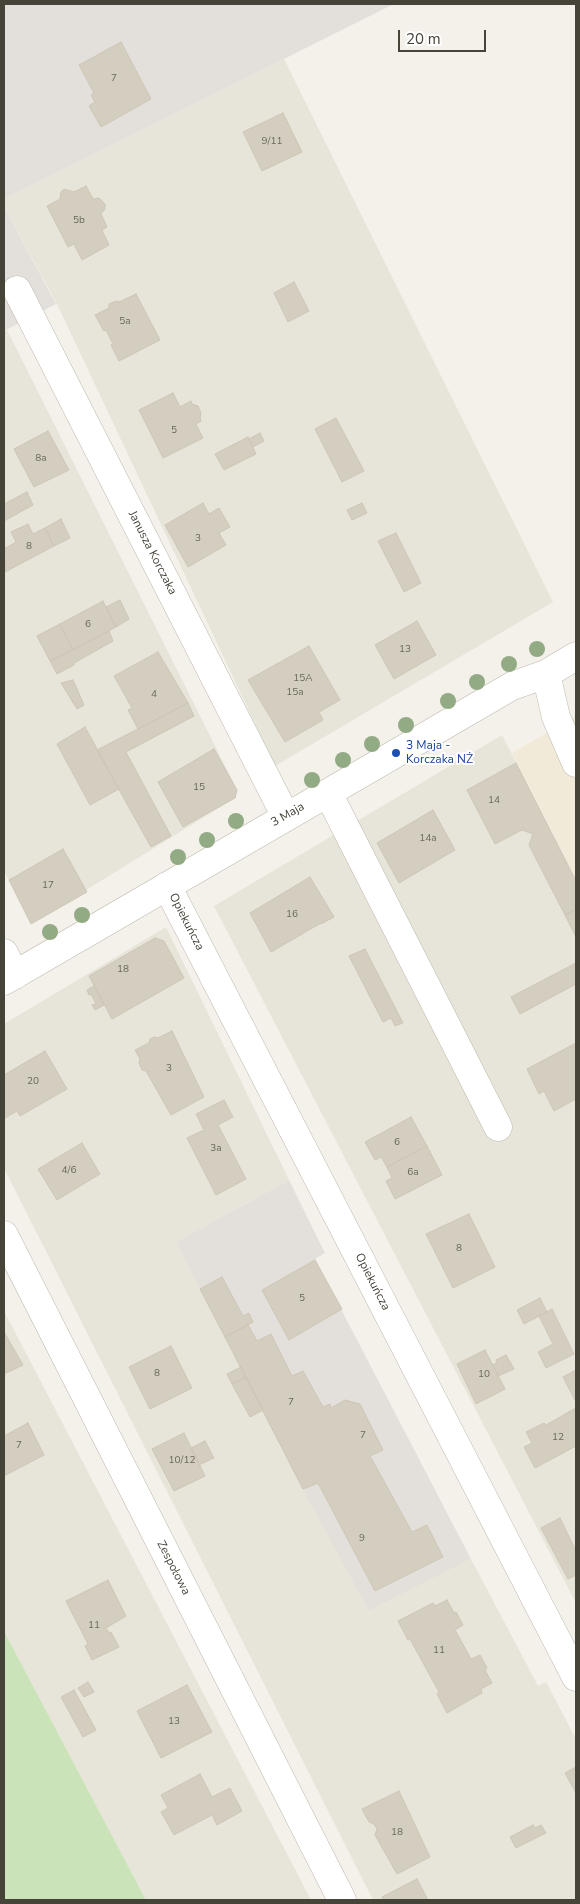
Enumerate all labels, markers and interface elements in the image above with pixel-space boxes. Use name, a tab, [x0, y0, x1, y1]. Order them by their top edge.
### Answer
scale bar	[400, 20, 488, 52]
text: 20 m	[406, 29, 441, 49]
house number: 7	[111, 73, 117, 85]
house number: 9/11	[262, 136, 282, 148]
house number: 5b	[73, 215, 85, 227]
house number: 5a	[119, 316, 131, 328]
house number: 5	[171, 425, 177, 437]
house number: 8a	[35, 453, 47, 465]
street label: Janusza Korczaka	[125, 509, 179, 597]
house number: 3	[195, 533, 201, 545]
house number: 8	[26, 541, 32, 553]
house number: 6	[85, 619, 91, 631]
house number: 13	[399, 644, 411, 656]
house number: 15A	[293, 673, 313, 685]
house number: 15a	[286, 687, 304, 699]
house number: 4	[151, 689, 157, 701]
place label: 3 Maja - Korczaka NŻ	[406, 739, 473, 767]
marker: 3 Maja - Korczaka NŻ	[390, 747, 402, 759]
house number: 15	[193, 782, 205, 794]
house number: 14	[488, 795, 500, 807]
street label: 3 Maja	[269, 800, 307, 830]
house number: 14a	[419, 833, 437, 845]
house number: 17	[42, 880, 54, 892]
street label: Opiekuńcza	[165, 891, 207, 953]
house number: 16	[286, 909, 298, 921]
house number: 18	[117, 964, 129, 976]
house number: 3	[166, 1063, 172, 1075]
house number: 20	[27, 1076, 39, 1088]
house number: 6	[394, 1137, 400, 1149]
house number: 3a	[210, 1143, 222, 1155]
house number: 4/6	[62, 1165, 76, 1177]
house number: 6a	[407, 1167, 419, 1179]
house number: 8	[456, 1243, 462, 1255]
street label: Opiekuńcza	[351, 1251, 393, 1313]
house number: 5	[299, 1293, 305, 1305]
house number: 8	[154, 1368, 160, 1380]
house number: 10	[478, 1369, 490, 1381]
house number: 7	[288, 1397, 294, 1409]
house number: 7	[360, 1430, 366, 1442]
house number: 12	[552, 1432, 564, 1444]
house number: 7	[16, 1440, 22, 1452]
house number: 10/12	[169, 1455, 195, 1467]
house number: 9	[359, 1533, 365, 1545]
street label: Zespołowa	[153, 1538, 193, 1598]
house number: 11	[88, 1620, 100, 1632]
house number: 11	[433, 1645, 445, 1657]
house number: 13	[168, 1716, 180, 1728]
house number: 18	[391, 1827, 403, 1839]

